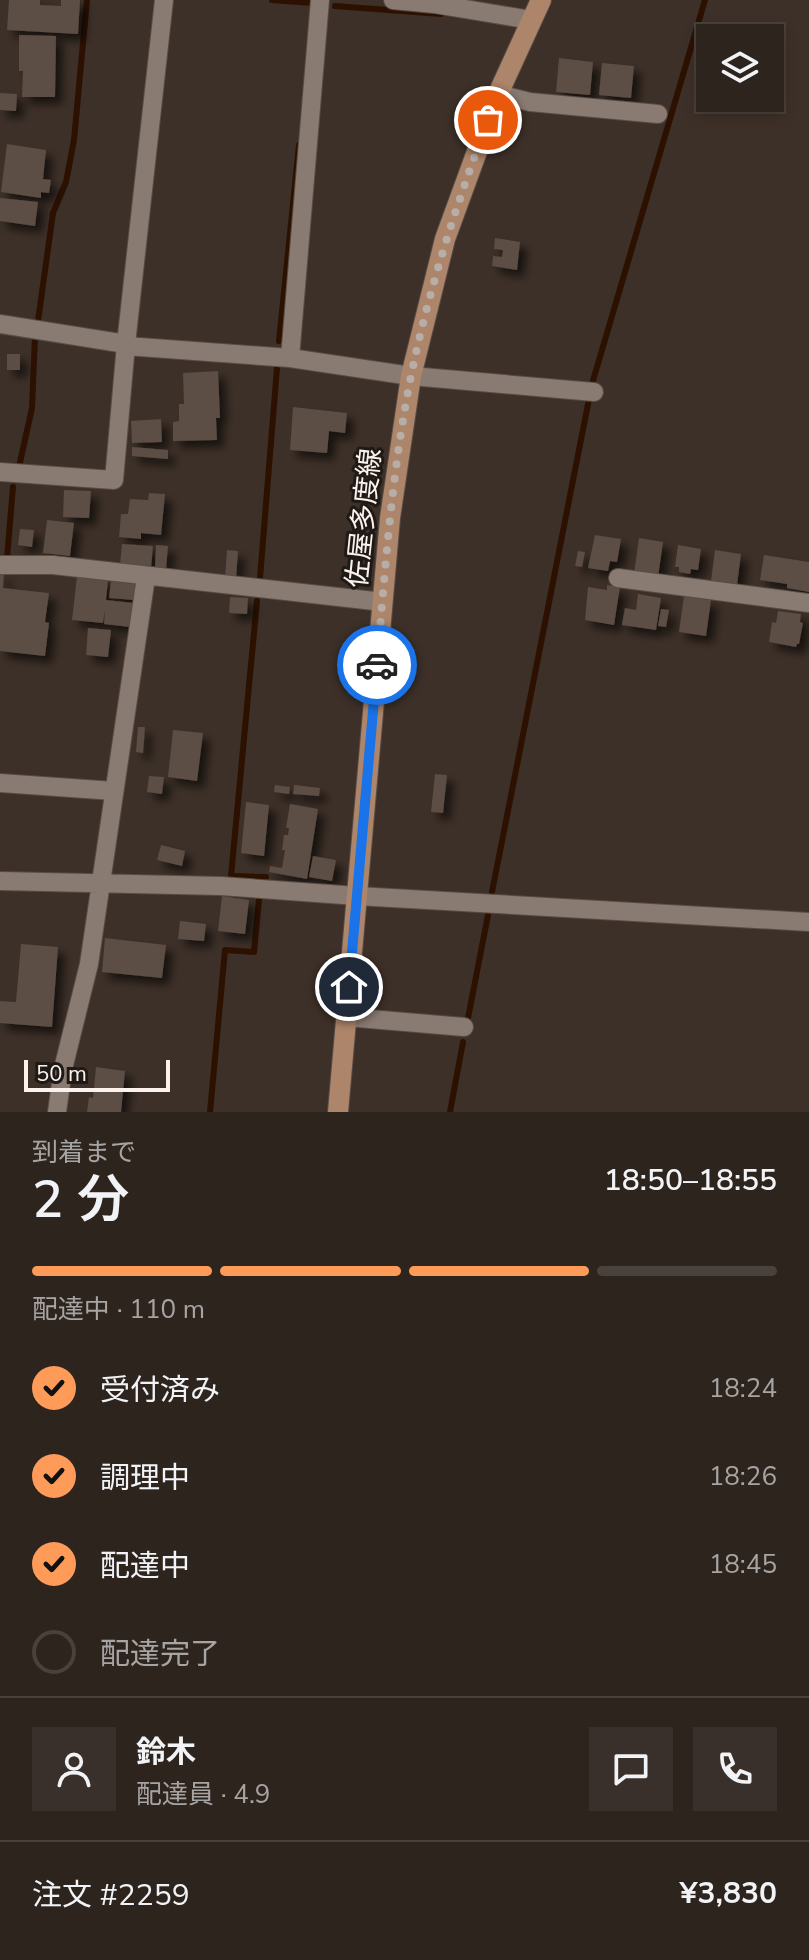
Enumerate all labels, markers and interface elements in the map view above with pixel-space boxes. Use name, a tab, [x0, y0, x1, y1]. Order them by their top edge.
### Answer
map controls	[696, 24, 784, 112]
button: layers	[696, 24, 784, 112]
pin	[454, 86, 522, 154]
icon: bag	[466, 98, 510, 142]
street label: 佐屋多度線	[338, 446, 390, 590]
courier	[337, 625, 417, 705]
icon: car	[355, 643, 399, 687]
pin	[315, 953, 383, 1021]
icon: home	[327, 965, 371, 1009]
scale bar	[24, 1056, 170, 1092]
text: 50 m	[36, 1059, 87, 1089]
text: 到着まで	[32, 1135, 136, 1170]
text: 18:50–18:55	[604, 1160, 777, 1201]
text: 2 分	[32, 1164, 129, 1235]
text: 配達中 · 110 m	[32, 1292, 205, 1327]
icon: check	[32, 1366, 76, 1410]
text: 受付済み	[100, 1370, 220, 1411]
text: 18:24	[709, 1371, 777, 1406]
icon: check	[32, 1454, 76, 1498]
text: 調理中	[100, 1458, 190, 1499]
text: 18:26	[709, 1459, 777, 1494]
icon: check	[32, 1542, 76, 1586]
text: 配達中	[100, 1546, 190, 1587]
text: 18:45	[709, 1547, 777, 1582]
text: 配達完了	[100, 1634, 220, 1675]
button: person	[32, 1727, 116, 1811]
button: chat	[589, 1727, 673, 1811]
button: phone	[693, 1727, 777, 1811]
text: 鈴木	[136, 1732, 196, 1773]
text: 配達員 · 4.9	[136, 1777, 270, 1812]
text: ¥3,830	[680, 1873, 777, 1914]
text: 注文 #2259	[32, 1875, 190, 1916]

